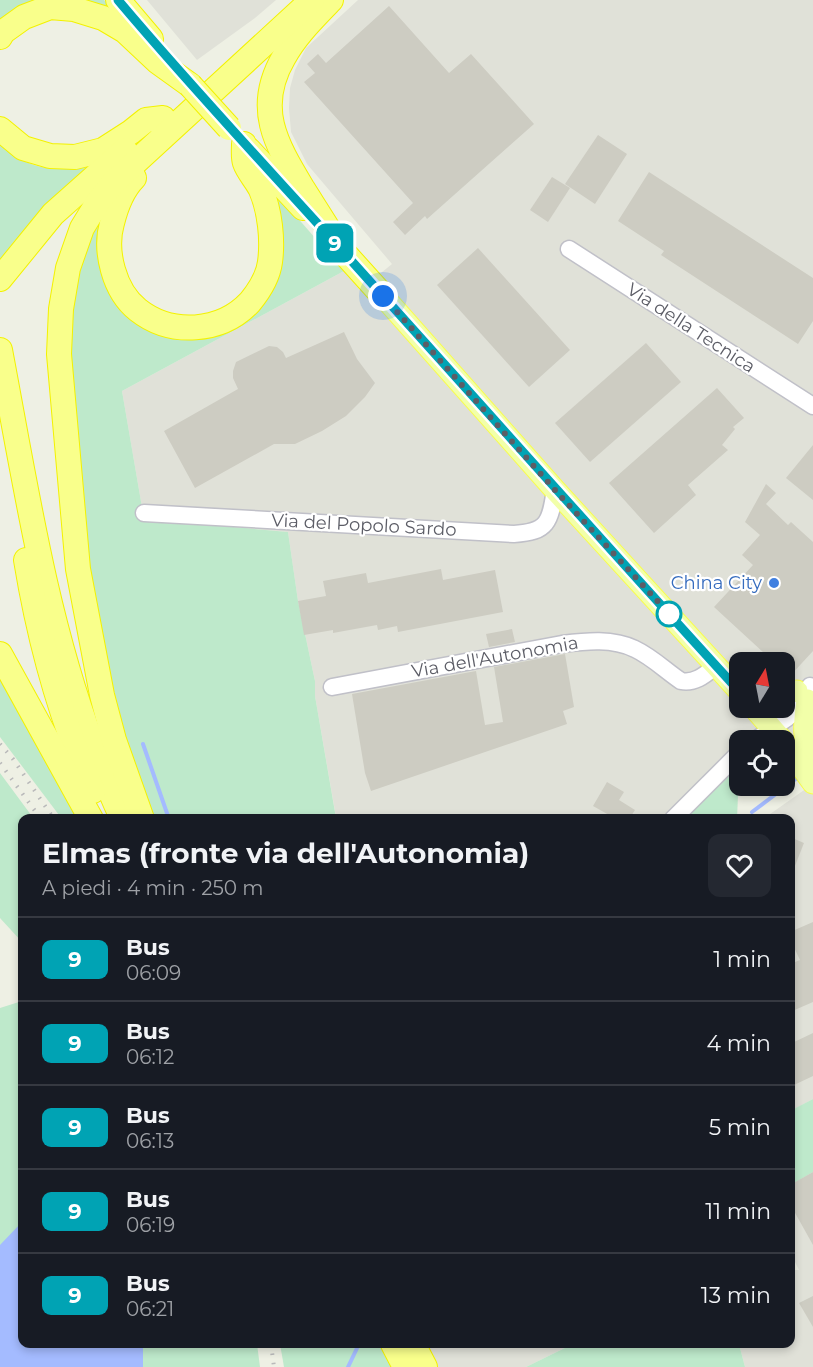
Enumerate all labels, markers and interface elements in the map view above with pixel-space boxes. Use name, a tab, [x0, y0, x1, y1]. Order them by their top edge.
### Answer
line badge: 9	[316, 224, 354, 262]
text: 9	[328, 231, 342, 256]
street label: Via della Tecnica	[623, 278, 759, 378]
your location	[368, 281, 398, 311]
street label: Via del Popolo Sardo	[271, 509, 457, 541]
place label: China City	[671, 572, 762, 594]
marker: China City	[767, 576, 781, 590]
unlabelled marker	[656, 601, 682, 627]
street label: Via dell'Autonomia	[410, 631, 580, 683]
north arrow	[729, 652, 795, 718]
map controls	[729, 652, 795, 796]
button: locate	[729, 730, 795, 796]
button: heart	[708, 834, 771, 897]
text: Elmas (fronte via dell'Autonomia)	[42, 836, 529, 870]
text: A piedi · 4 min · 250 m	[42, 876, 264, 900]
text: Bus	[126, 934, 170, 961]
text: 1 min	[713, 946, 771, 973]
text: 9	[68, 947, 82, 972]
text: 06:09	[126, 961, 181, 985]
text: Bus	[126, 1018, 170, 1045]
text: 4 min	[707, 1030, 771, 1057]
text: 9	[68, 1031, 82, 1056]
text: 06:12	[126, 1045, 174, 1069]
text: Bus	[126, 1102, 170, 1129]
text: 5 min	[709, 1114, 771, 1141]
text: 9	[68, 1115, 82, 1140]
text: 06:13	[126, 1129, 174, 1153]
text: Bus	[126, 1186, 170, 1213]
text: 11 min	[705, 1198, 771, 1225]
text: 9	[68, 1199, 82, 1224]
text: 06:19	[126, 1213, 175, 1237]
text: Bus	[126, 1270, 170, 1297]
text: 13 min	[701, 1282, 771, 1309]
text: 9	[68, 1283, 82, 1308]
text: 06:21	[126, 1297, 174, 1321]

